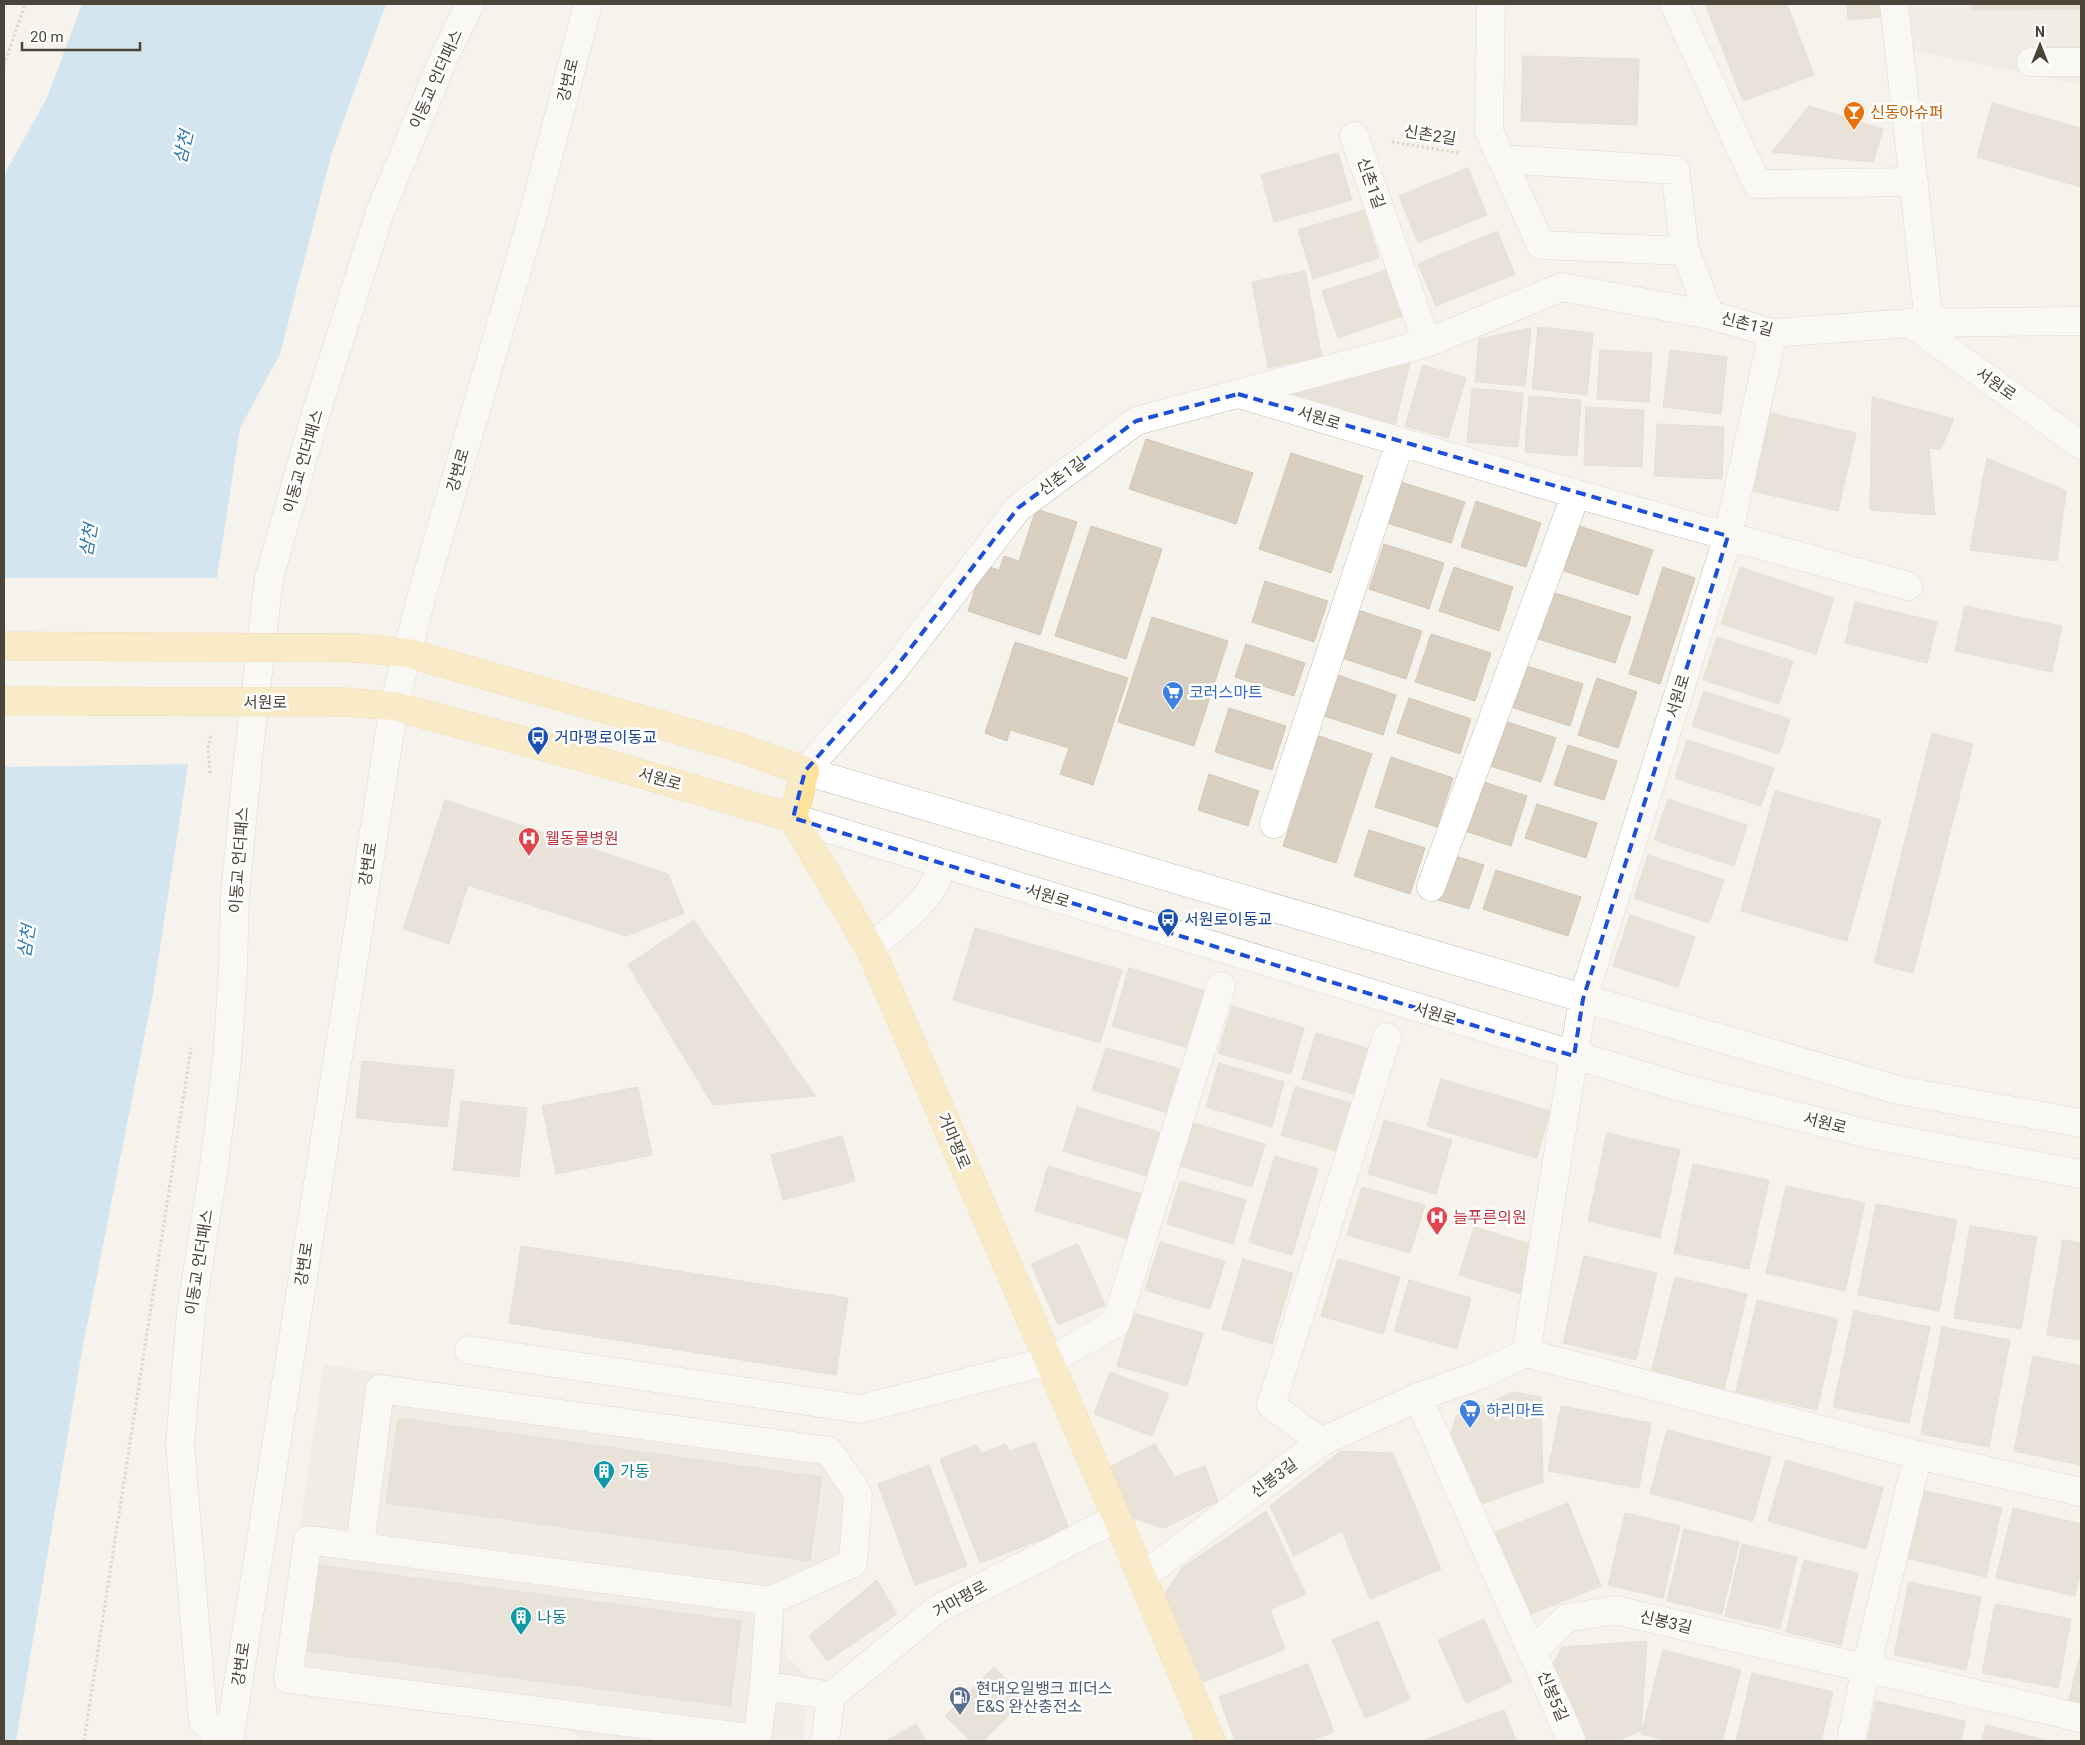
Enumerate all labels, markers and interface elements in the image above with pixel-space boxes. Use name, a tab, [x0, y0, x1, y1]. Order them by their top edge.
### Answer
scale bar	[22, 20, 140, 52]
north arrow	[2015, 20, 2065, 70]
text: N	[2035, 24, 2045, 40]
street label: 이동교 언더패스	[406, 26, 466, 132]
text: 20 m	[30, 28, 64, 46]
street label: 강변로	[553, 56, 583, 104]
bar icon: 신동아슈퍼	[1842, 100, 1866, 131]
place label: 신동아슈퍼	[1870, 103, 1944, 122]
street label: 신촌2길	[1402, 121, 1458, 149]
water label: 삼천	[169, 126, 198, 166]
street label: 신촌1길	[1353, 155, 1389, 211]
street label: 신촌1길	[1719, 308, 1775, 340]
street label: 서원로	[1972, 364, 2020, 405]
street label: 서원로	[1295, 402, 1343, 434]
street label: 이동교 언더패스	[279, 407, 327, 515]
street label: 강변로	[443, 446, 473, 494]
street label: 신촌1길	[1035, 453, 1089, 499]
water label: 삼천	[75, 519, 102, 558]
street label: 서원로	[1662, 672, 1694, 720]
supermarket icon: 코러스마트	[1161, 680, 1185, 711]
place label: 코러스마트	[1189, 683, 1263, 702]
street label: 서원로	[243, 693, 287, 712]
bus stop icon: 거마평로이동교	[526, 725, 550, 756]
place label: 거마평로이동교	[554, 728, 657, 747]
street label: 서원로	[636, 764, 684, 794]
street label: 이동교 언더패스	[226, 806, 252, 914]
hospital icon: 웰동물병원	[517, 826, 541, 857]
place label: 웰동물병원	[545, 829, 619, 848]
street label: 강변로	[355, 840, 381, 887]
street label: 서원로	[1024, 880, 1072, 912]
bus stop icon: 서원로이동교	[1156, 907, 1180, 938]
place label: 서원로이동교	[1184, 910, 1272, 929]
water label: 삼천	[13, 921, 39, 959]
street label: 서원로	[1411, 998, 1459, 1030]
street label: 서원로	[1801, 1108, 1849, 1138]
street label: 거마평로	[934, 1110, 974, 1172]
hospital icon: 늘푸른의원	[1425, 1205, 1449, 1236]
street label: 이동교 언더패스	[181, 1208, 217, 1316]
place label: 늘푸른의원	[1453, 1208, 1527, 1227]
street label: 강변로	[291, 1240, 317, 1287]
supermarket icon: 하리마트	[1458, 1398, 1482, 1429]
place label: 하리마트	[1486, 1401, 1545, 1420]
street label: 신봉3길	[1247, 1454, 1301, 1502]
building icon: 가동	[592, 1459, 616, 1490]
place label: 가동	[620, 1462, 650, 1481]
street label: 거마평로	[930, 1576, 991, 1622]
building icon: 나동	[509, 1605, 533, 1636]
street label: 신봉3길	[1638, 1607, 1694, 1637]
place label: 나동	[537, 1608, 567, 1627]
street label: 강변로	[228, 1640, 254, 1687]
street label: 신봉5길	[1534, 1668, 1572, 1724]
place label: 현대오일뱅크 피더스 E&S 완산충전소	[976, 1679, 1112, 1716]
fuel station icon: 현대오일뱅크 피더스 E&S 완산충전소	[948, 1685, 972, 1716]

